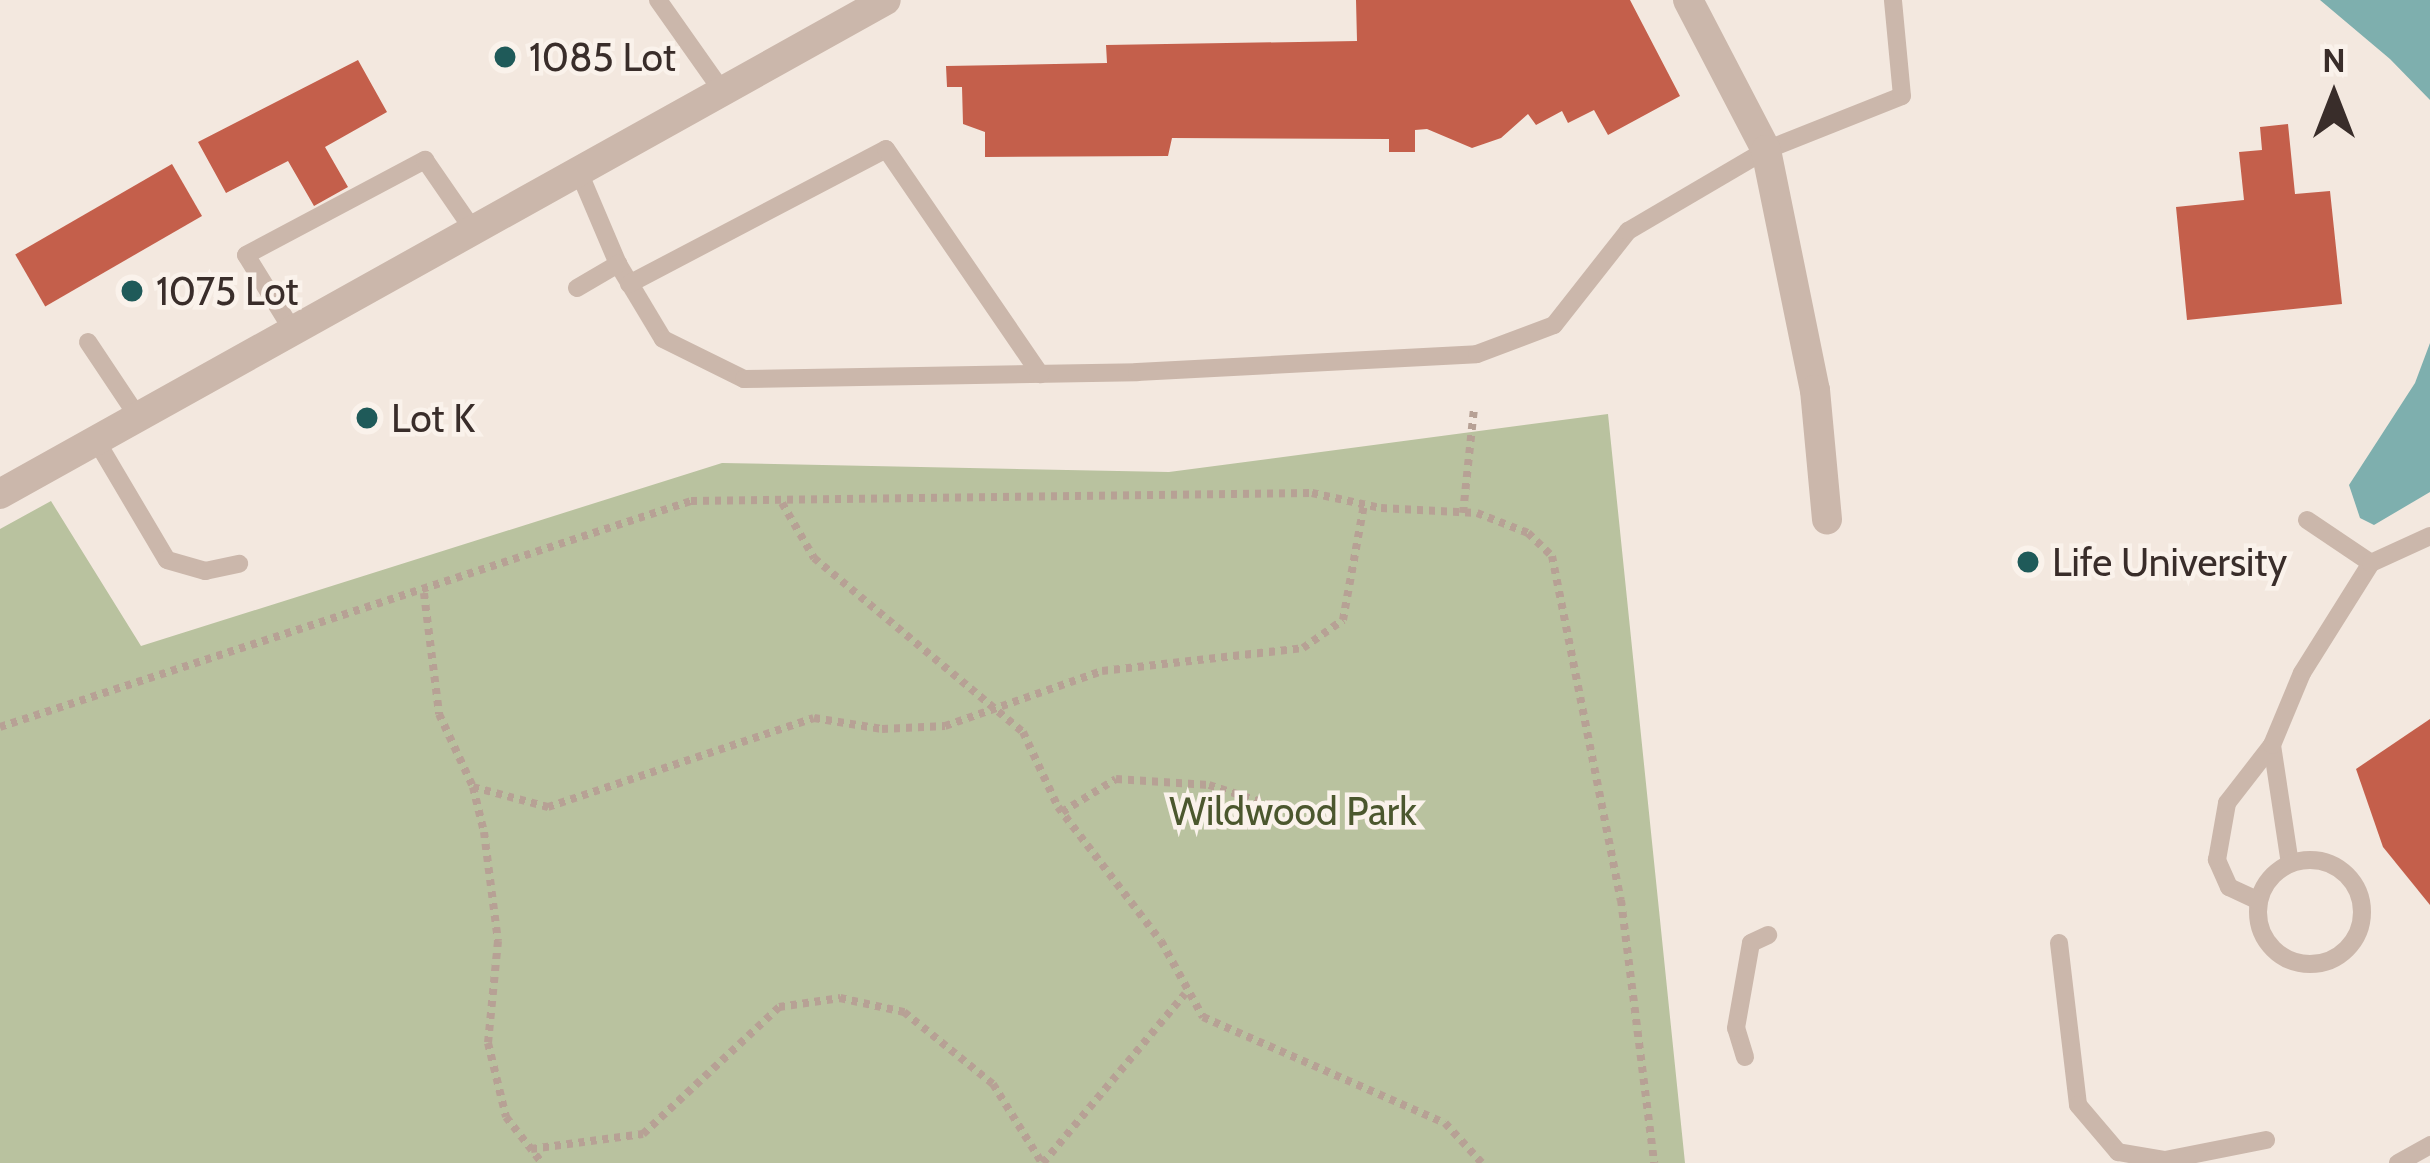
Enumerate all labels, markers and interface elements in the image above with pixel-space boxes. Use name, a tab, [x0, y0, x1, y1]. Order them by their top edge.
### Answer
place label: 1085 Lot	[529, 34, 676, 80]
north arrow	[2274, 36, 2394, 156]
text: N	[2322, 40, 2346, 80]
marker: 1085 Lot	[492, 44, 518, 70]
place label: 1075 Lot	[156, 268, 298, 314]
marker: 1075 Lot	[119, 278, 145, 304]
place label: Lot K	[391, 395, 475, 441]
marker: Lot K	[354, 405, 380, 431]
place label: Life University	[2052, 539, 2287, 585]
marker: Life University	[2015, 549, 2041, 575]
park label: Wildwood Park	[1169, 788, 1417, 834]

